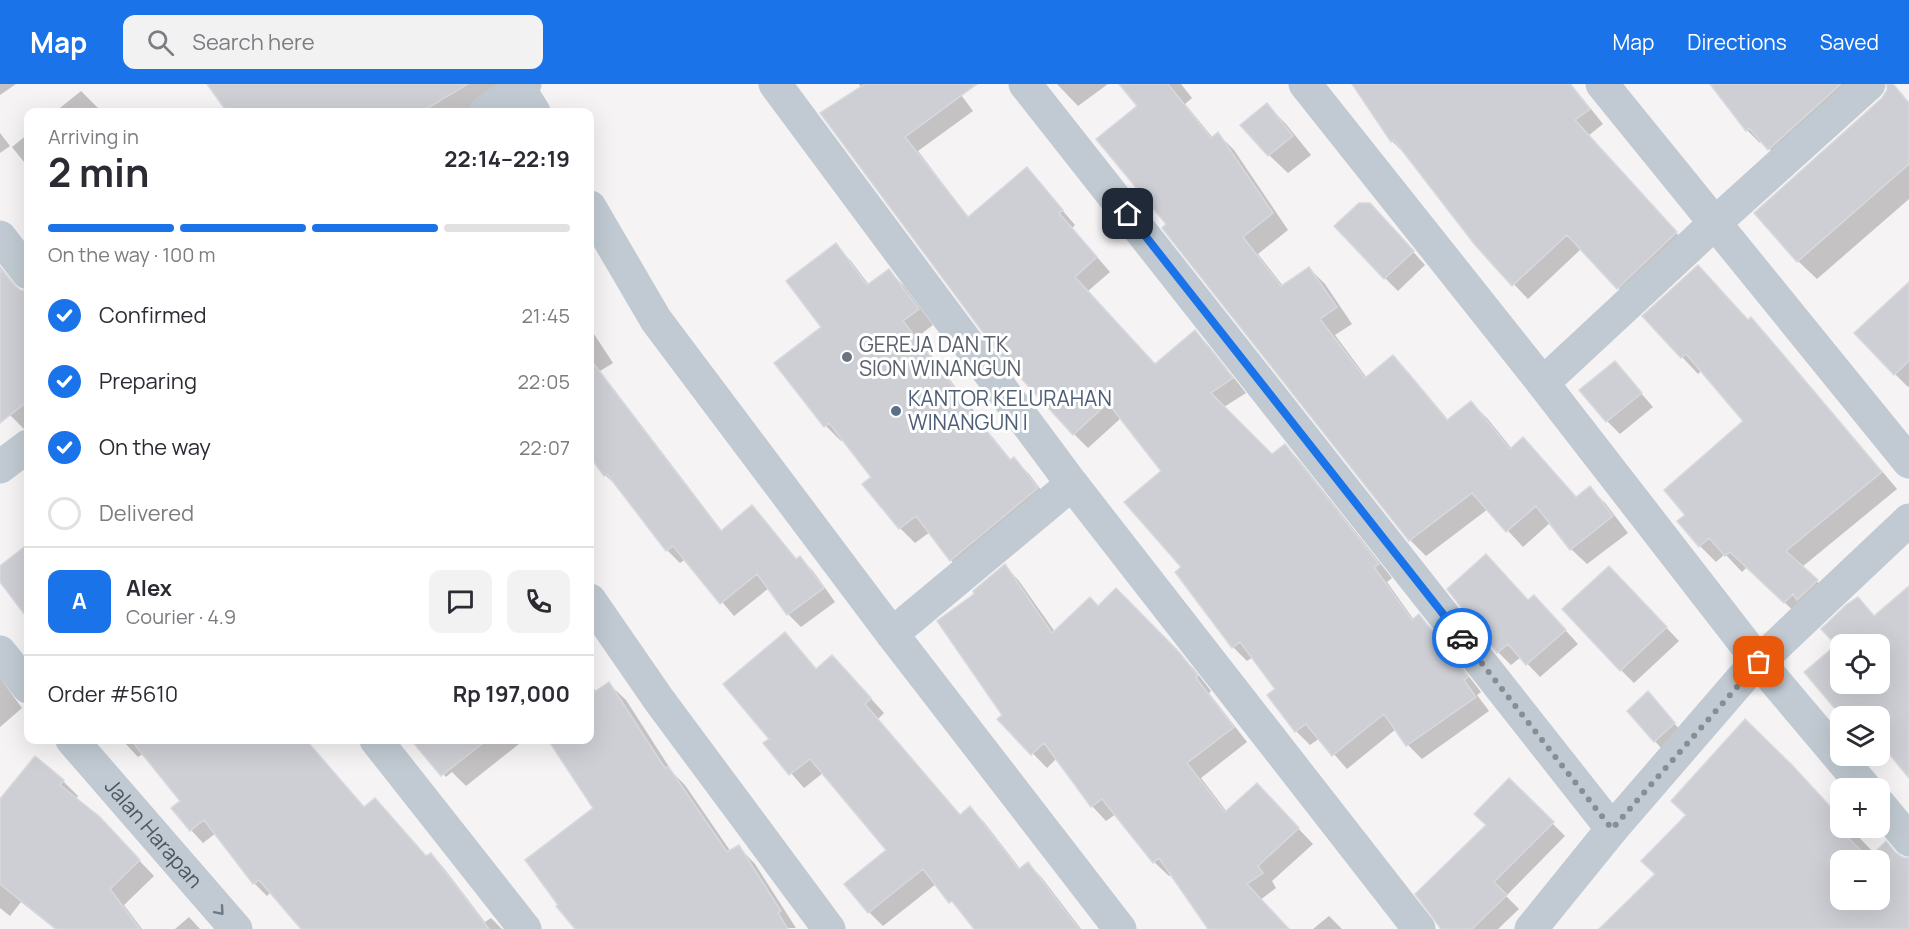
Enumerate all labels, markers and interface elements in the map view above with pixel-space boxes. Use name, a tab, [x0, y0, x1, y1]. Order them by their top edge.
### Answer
search box	[123, 15, 543, 69]
text: Map	[30, 23, 87, 61]
icon: search	[144, 26, 177, 59]
text: Search here	[192, 27, 315, 57]
text: Map	[1613, 28, 1654, 56]
text: Directions	[1687, 28, 1787, 56]
text: Saved	[1820, 28, 1879, 56]
text: Arriving in	[48, 123, 139, 150]
text: 22:14–22:19	[444, 144, 570, 174]
text: 2 min	[48, 145, 149, 199]
pin	[1102, 188, 1153, 239]
icon: home	[1111, 197, 1144, 230]
text: On the way · 100 m	[48, 241, 215, 268]
icon: check	[48, 299, 81, 332]
text: Confirmed	[99, 300, 207, 330]
text: 21:45	[521, 302, 570, 329]
place label: GEREJA DAN TK SION WINANGUN	[859, 330, 1021, 382]
marker: GEREJA DAN TK SION WINANGUN	[840, 350, 854, 364]
icon: check	[48, 365, 81, 398]
text: Preparing	[99, 366, 197, 396]
text: 22:05	[517, 368, 570, 395]
place label: KANTOR KELURAHAN WINANGUN I	[908, 384, 1112, 436]
marker: KANTOR KELURAHAN WINANGUN I	[889, 404, 903, 418]
icon: check	[48, 431, 81, 464]
text: On the way	[99, 432, 211, 462]
text: 22:07	[519, 434, 570, 461]
text: Delivered	[99, 498, 194, 528]
button: chat	[429, 570, 492, 633]
button: phone	[507, 570, 570, 633]
text: Alex	[126, 573, 172, 603]
text: A	[72, 586, 87, 616]
text: Courier · 4.9	[126, 603, 236, 630]
courier	[1432, 608, 1492, 668]
icon: car	[1446, 622, 1479, 655]
map controls	[1830, 634, 1890, 910]
button: locate	[1830, 634, 1890, 694]
pin	[1733, 636, 1784, 687]
icon: bag	[1742, 645, 1775, 678]
text: Order #5610	[48, 679, 178, 709]
text: Rp 197,000	[453, 679, 570, 709]
button: layers	[1830, 706, 1890, 766]
street label: Jalan Harapan	[99, 772, 209, 894]
button: +	[1830, 778, 1890, 838]
button: −	[1830, 850, 1890, 910]
one-way arrow	[213, 904, 224, 915]

